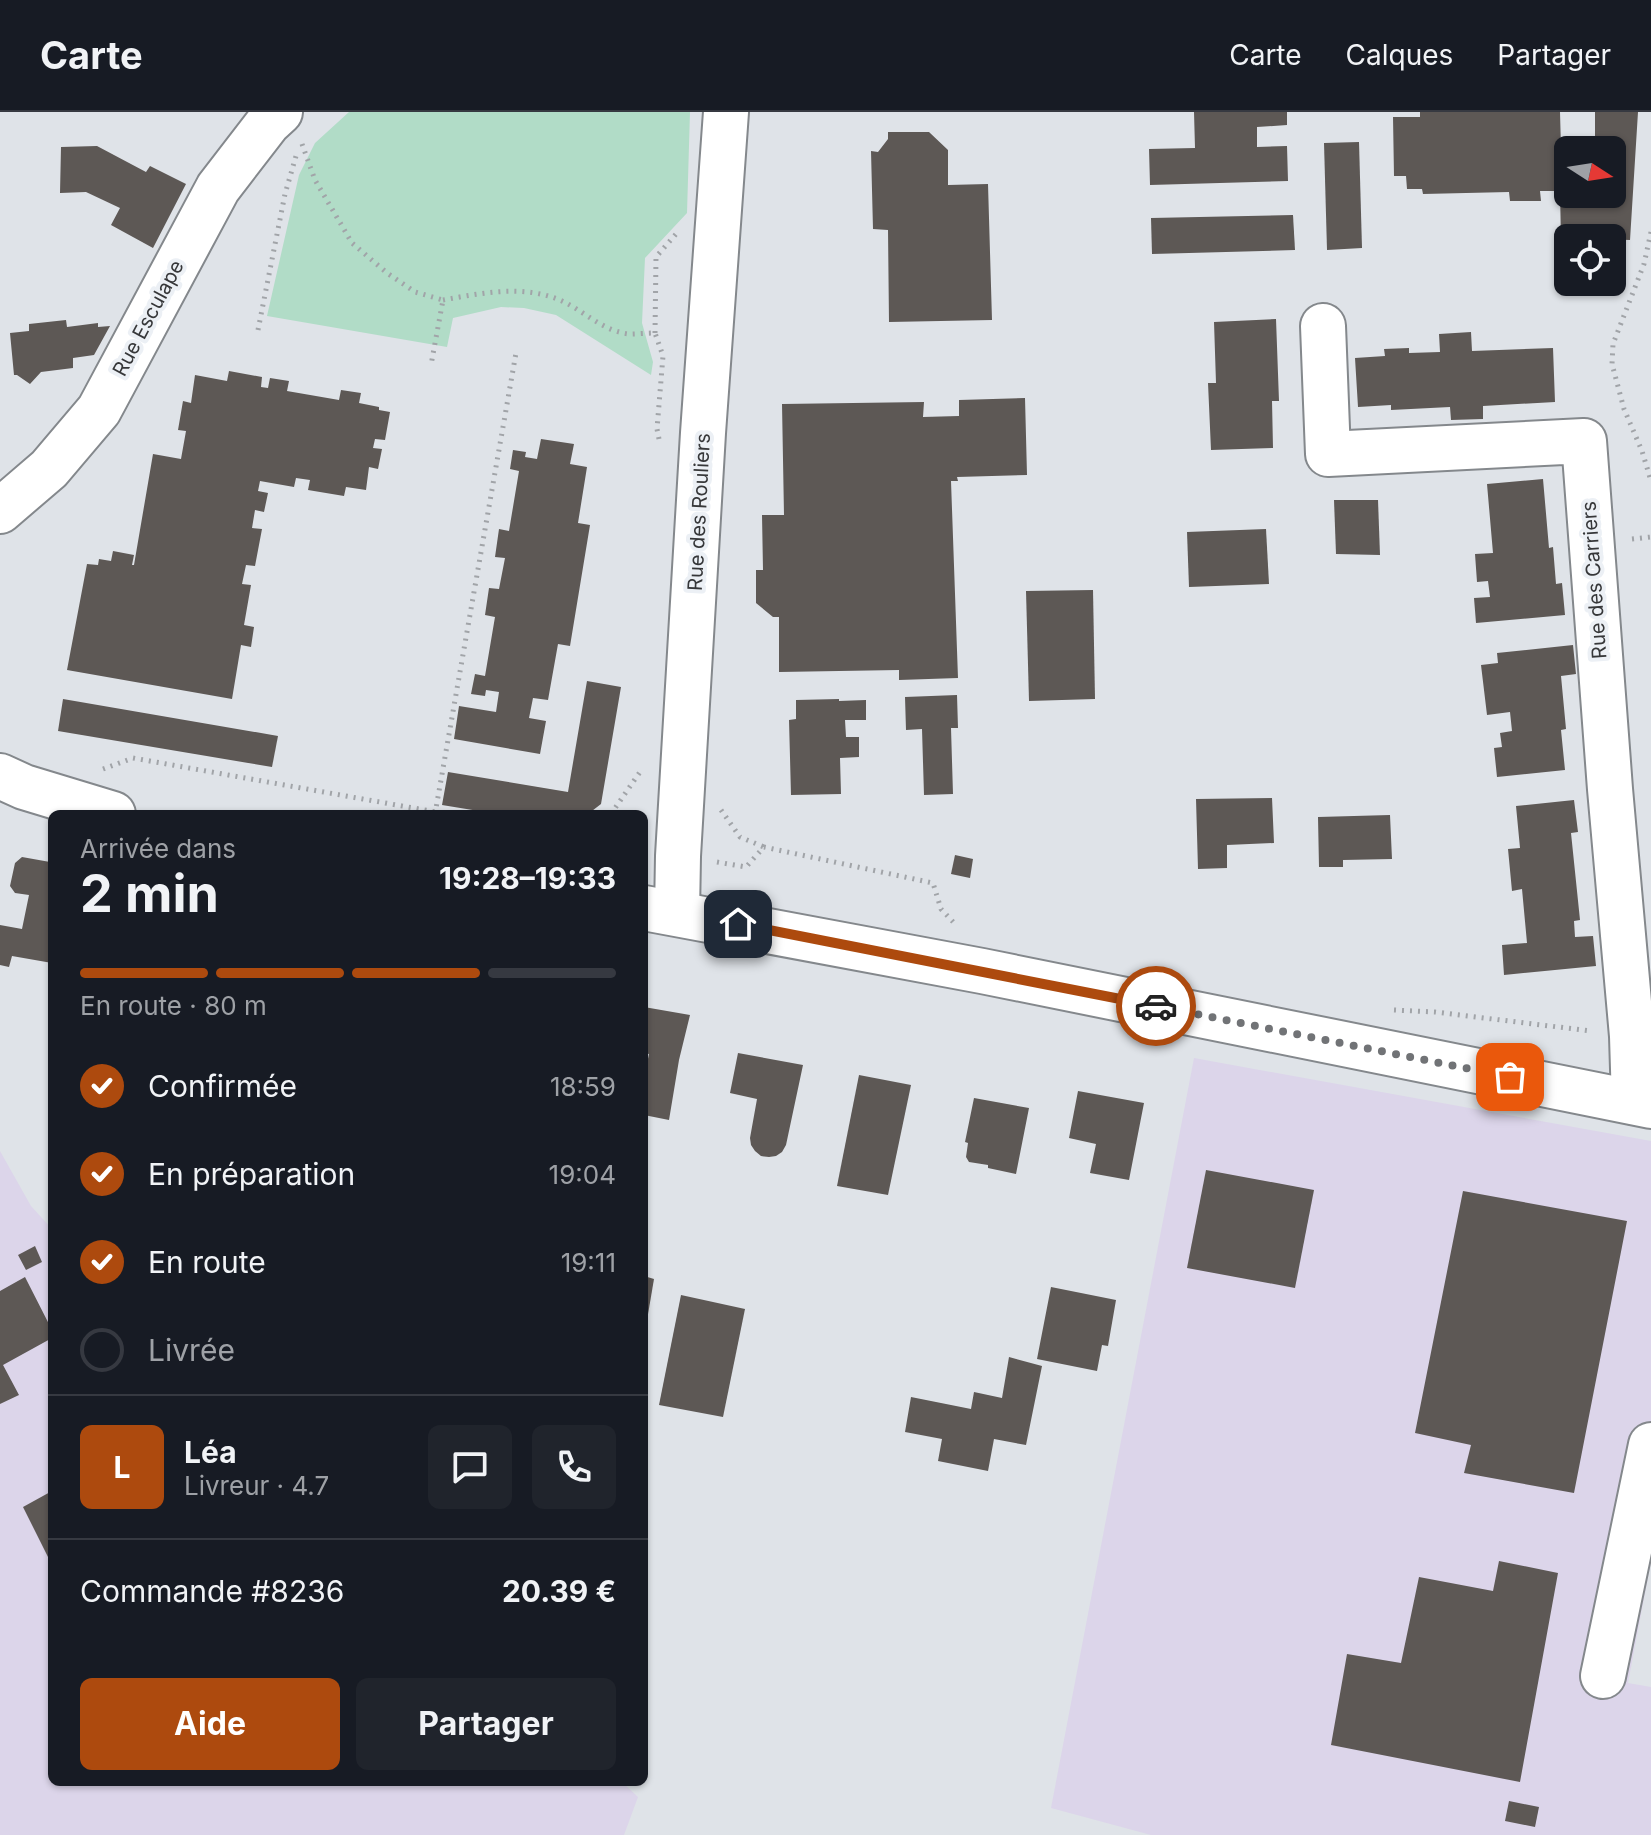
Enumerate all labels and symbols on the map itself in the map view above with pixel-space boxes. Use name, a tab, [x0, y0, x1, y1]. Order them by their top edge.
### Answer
north arrow	[1554, 136, 1626, 208]
street label: Rue Esculape	[107, 256, 189, 380]
street label: Rue des Rouliers	[683, 433, 715, 591]
street label: Rue des Carriers	[1577, 500, 1611, 660]
pin	[704, 890, 772, 958]
courier	[1116, 966, 1196, 1046]
pin	[1476, 1043, 1544, 1111]

